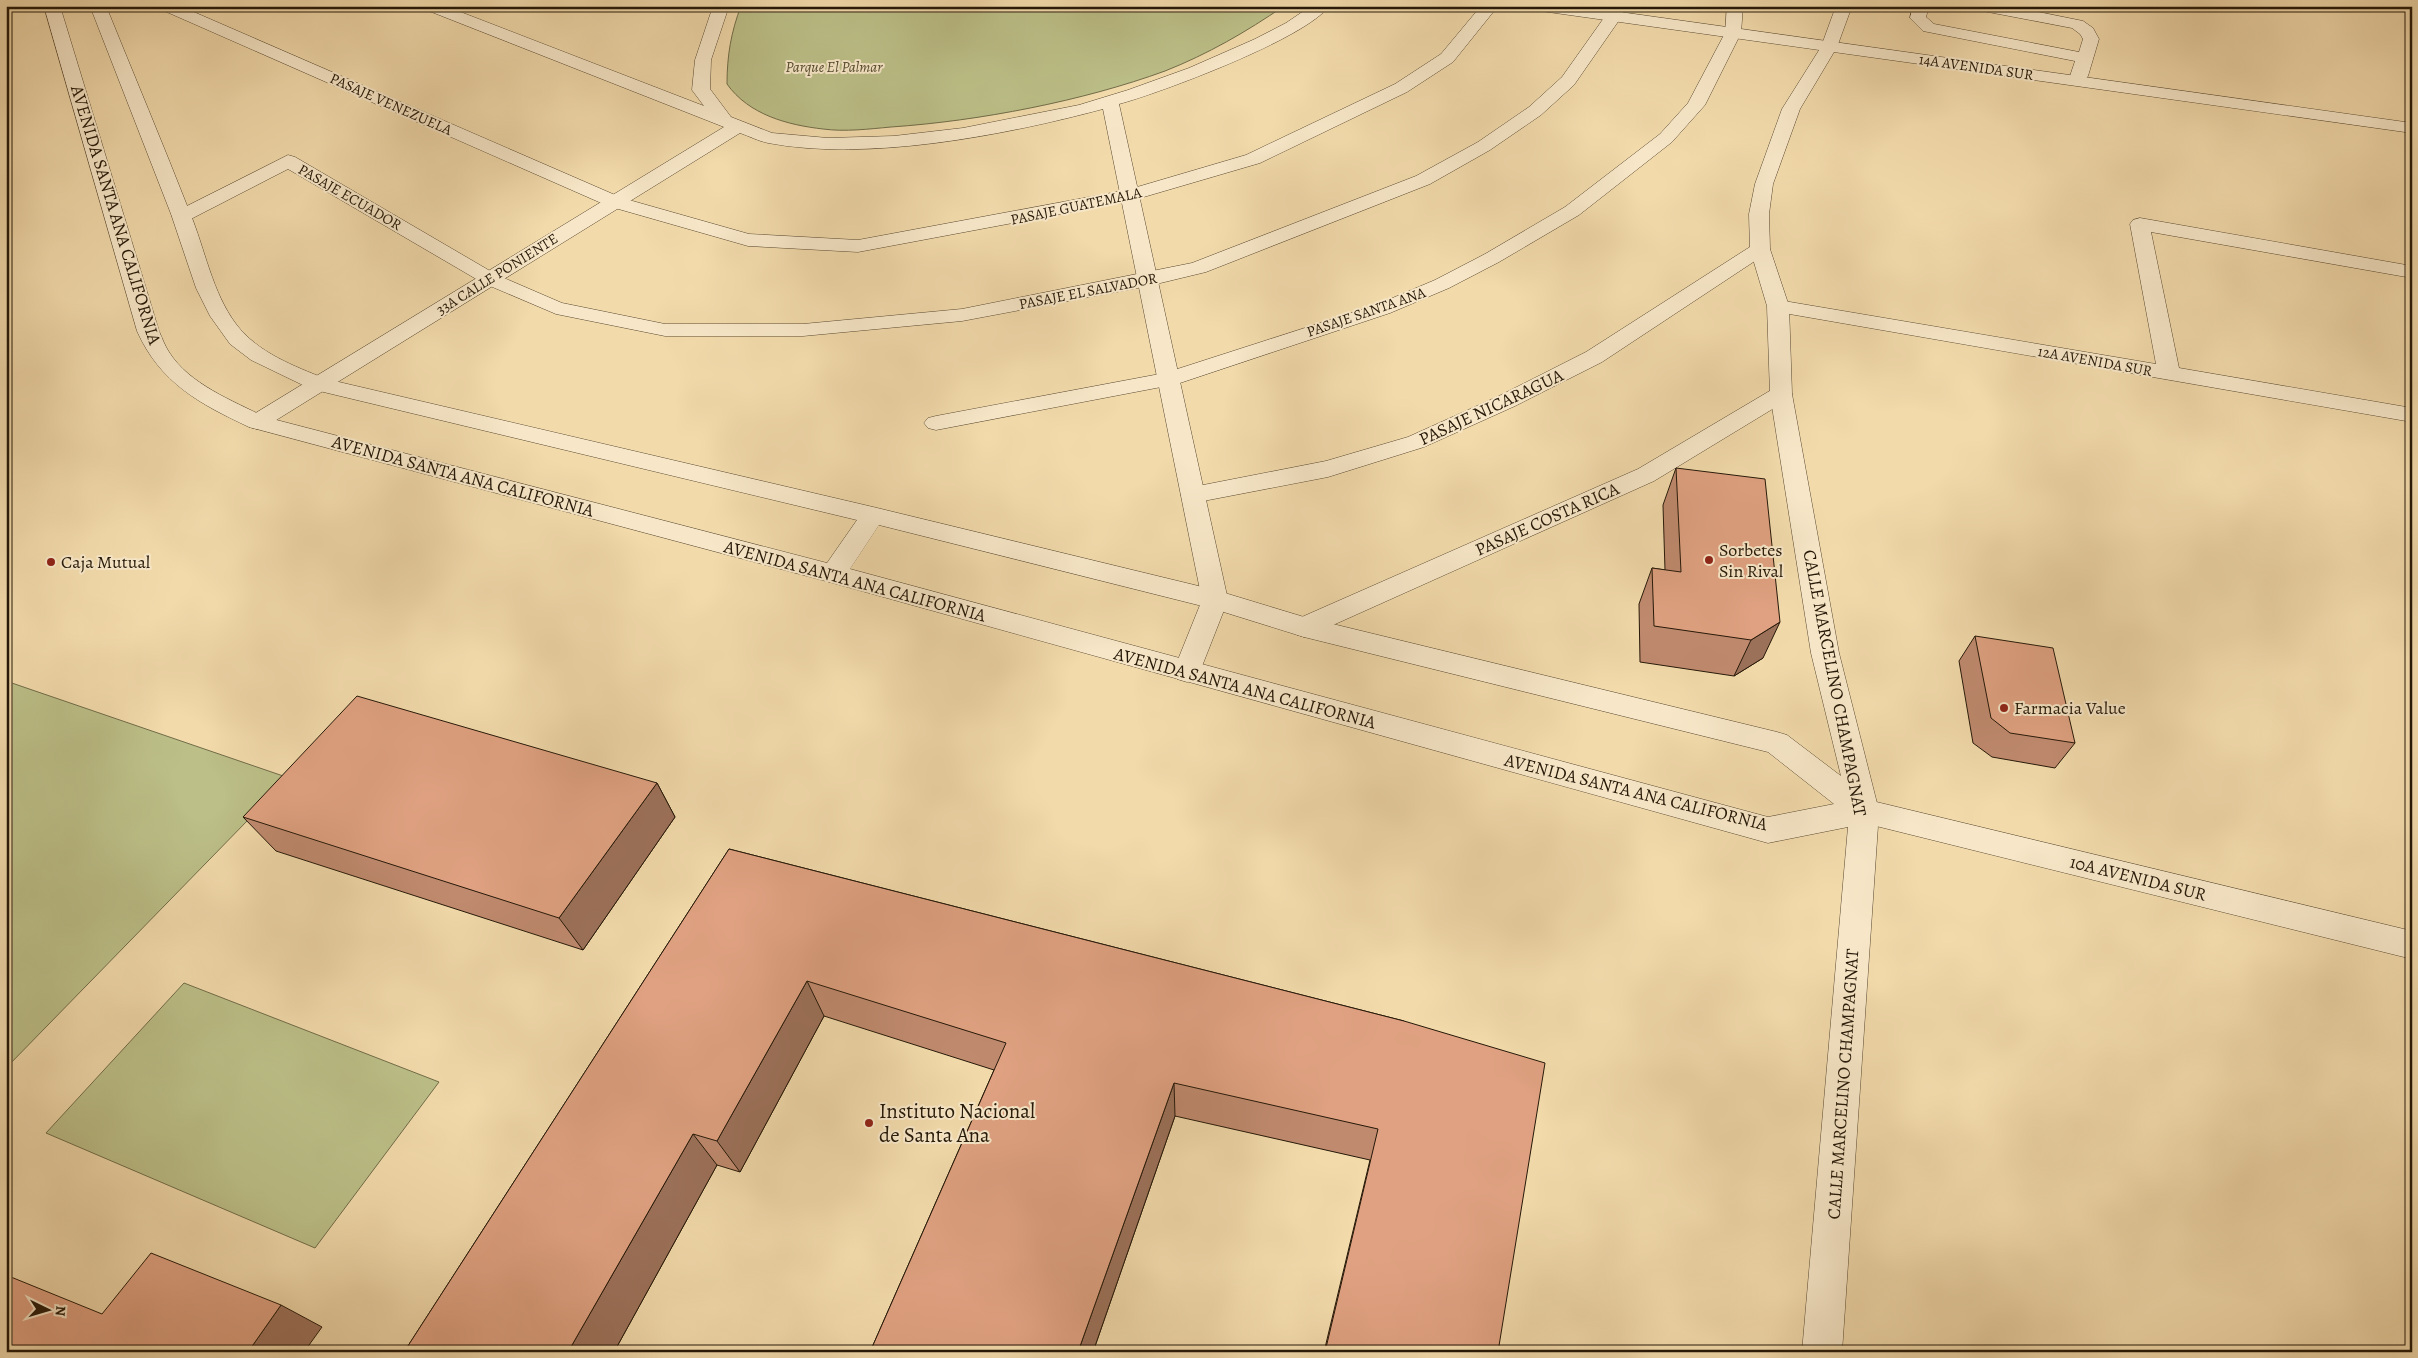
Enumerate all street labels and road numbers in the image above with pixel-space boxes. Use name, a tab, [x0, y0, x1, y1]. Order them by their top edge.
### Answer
street label: 14A AVENIDA SUR	[1917, 49, 2035, 85]
street label: PASAJE VENEZUELA	[327, 68, 455, 140]
street label: AVENIDA SANTA ANA CALIFORNIA	[65, 81, 167, 348]
street label: PASAJE ECUADOR	[294, 159, 406, 235]
street label: PASAJE GUATEMALA	[1009, 182, 1144, 230]
street label: 33A CALLE PONIENTE	[432, 228, 562, 320]
street label: PASAJE EL SALVADOR	[1017, 268, 1160, 314]
street label: PASAJE SANTA ANA	[1304, 282, 1428, 342]
street label: 12A AVENIDA SUR	[2036, 341, 2155, 381]
street label: PASAJE NICARAGUA	[1415, 363, 1568, 451]
street label: AVENIDA SANTA ANA CALIFORNIA	[328, 429, 597, 523]
street label: PASAJE COSTA RICA	[1471, 476, 1623, 562]
street label: AVENIDA SANTA ANA CALIFORNIA	[720, 534, 989, 628]
street label: CALLE MARCELINO CHAMPAGNAT	[1797, 548, 1873, 819]
street label: AVENIDA SANTA ANA CALIFORNIA	[1110, 641, 1379, 735]
street label: AVENIDA SANTA ANA CALIFORNIA	[1501, 747, 1770, 836]
street label: 10A AVENIDA SUR	[2067, 849, 2209, 907]
street label: CALLE MARCELINO CHAMPAGNAT	[1822, 948, 1864, 1220]

